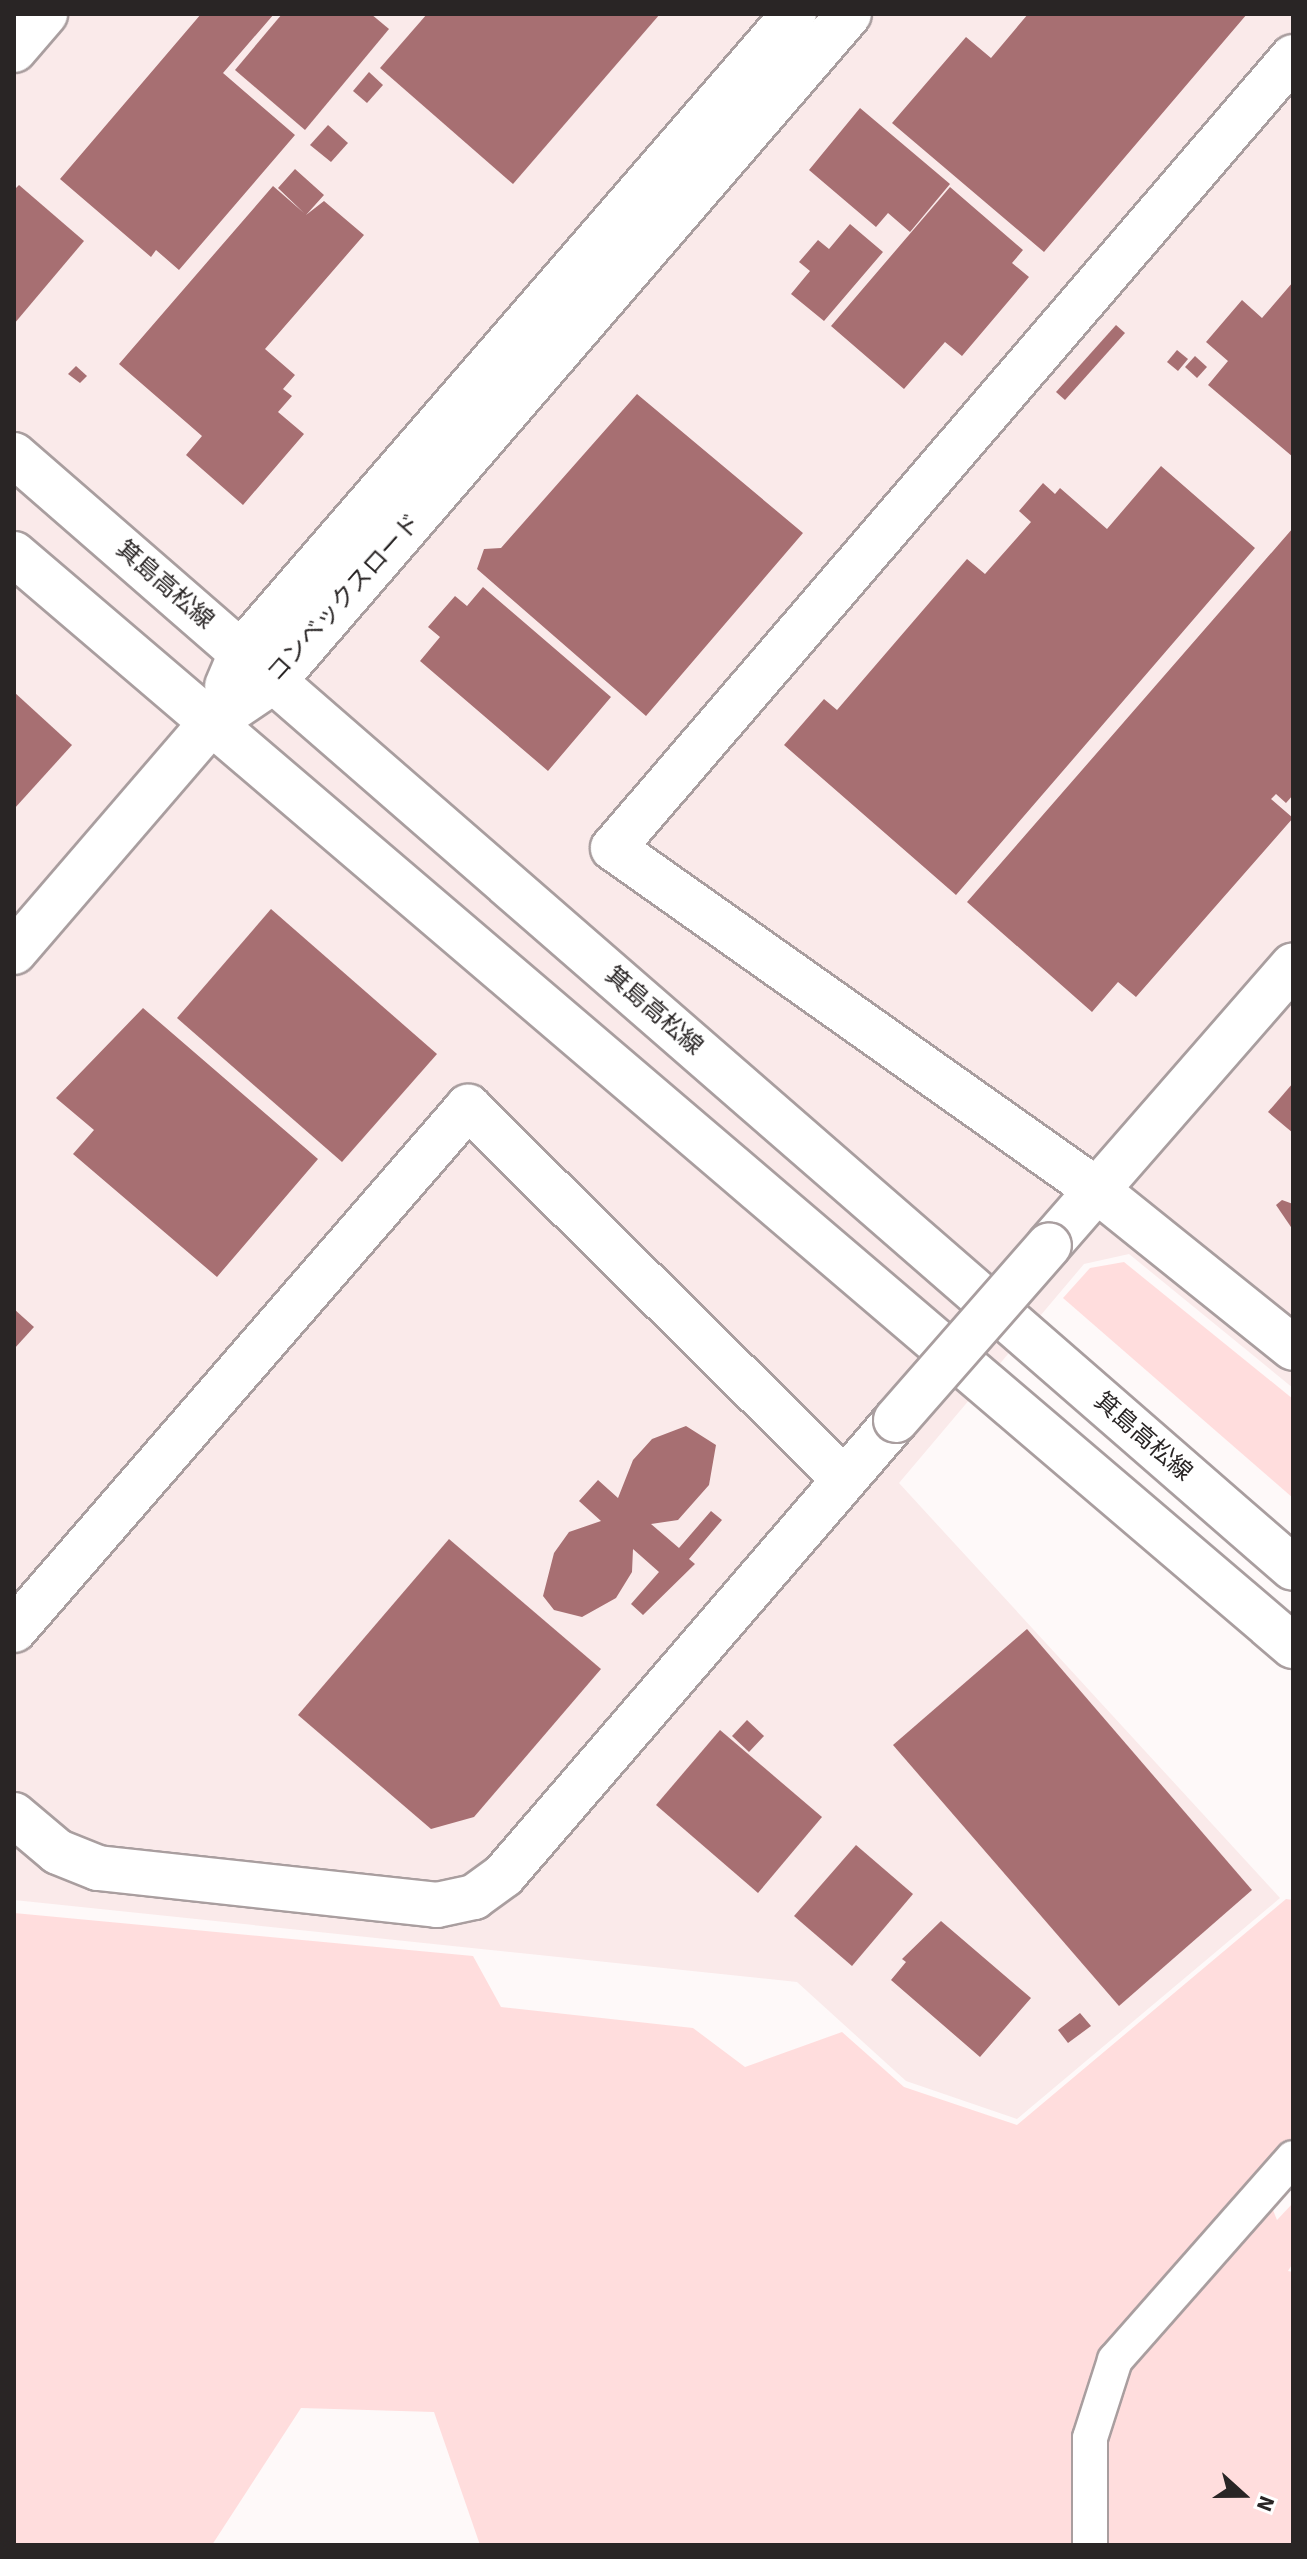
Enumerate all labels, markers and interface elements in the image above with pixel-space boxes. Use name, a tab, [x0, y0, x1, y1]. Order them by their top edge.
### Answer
street label: コンベックスロード	[261, 508, 427, 688]
street label: 箕島高松線	[110, 535, 220, 635]
street label: 箕島高松線	[599, 961, 709, 1061]
street label: 箕島高松線	[1088, 1387, 1198, 1487]
north arrow	[1203, 2455, 1283, 2535]
text: N	[1248, 2491, 1283, 2516]

